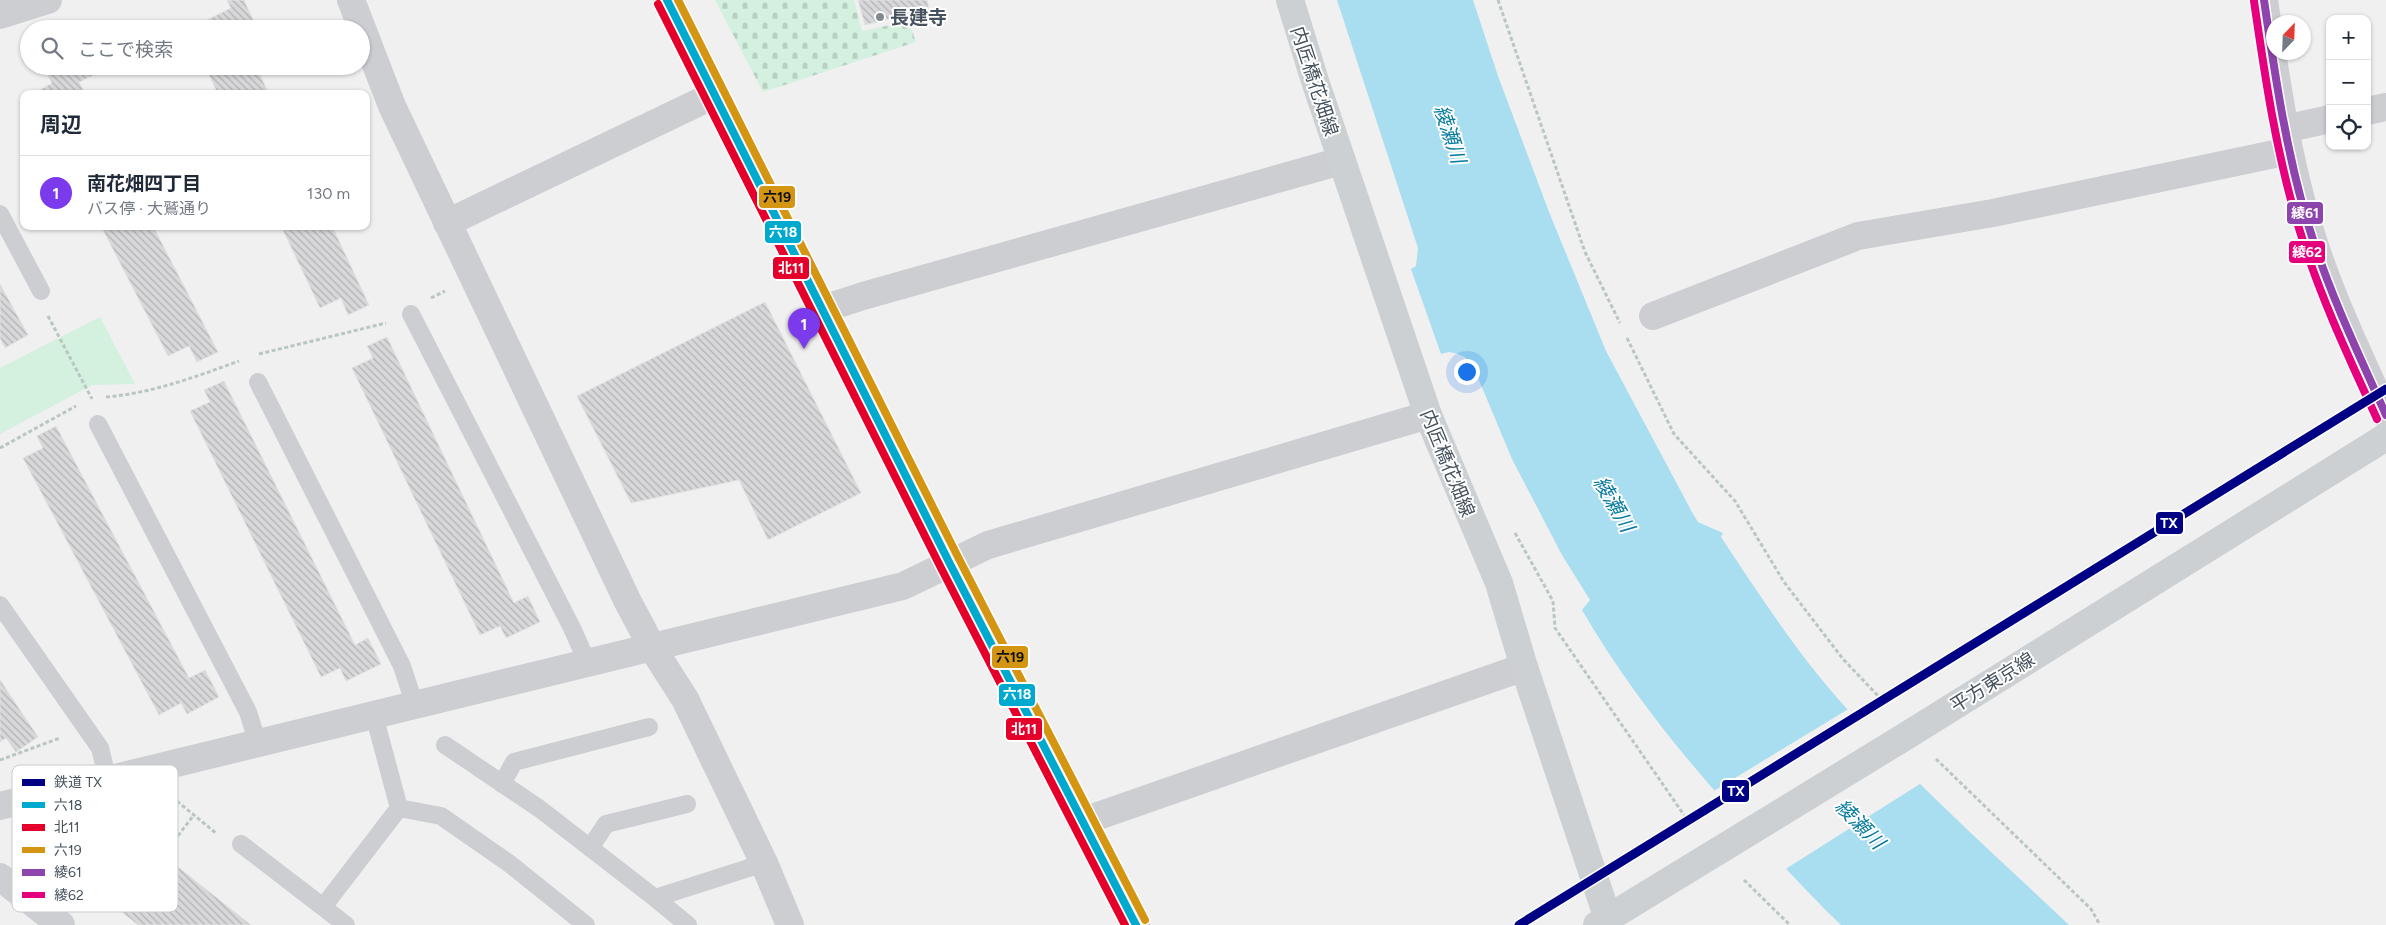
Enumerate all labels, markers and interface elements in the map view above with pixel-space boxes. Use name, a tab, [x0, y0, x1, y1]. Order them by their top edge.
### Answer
place label: 長建寺	[890, 6, 947, 29]
marker: 長建寺	[874, 11, 886, 23]
north arrow	[2266, 15, 2311, 60]
map controls	[2326, 15, 2371, 150]
button: +	[2326, 15, 2371, 60]
search box	[20, 20, 370, 75]
street label: 内匠橋花畑線	[1286, 23, 1343, 139]
icon: search	[38, 34, 66, 62]
text: ここで検索	[78, 38, 173, 61]
button: −	[2326, 60, 2371, 105]
water label: 綾瀬川	[1429, 102, 1471, 168]
button: locate	[2326, 105, 2371, 150]
text: 周辺	[40, 112, 82, 137]
text: 南花畑四丁目	[87, 172, 201, 195]
text: 1	[53, 184, 59, 203]
text: 130 m	[307, 184, 350, 203]
line badge: 六19	[758, 185, 796, 209]
text: 六19	[763, 189, 791, 206]
text: バス停 · 大鷲通り	[87, 199, 211, 218]
line badge: 綾61	[2286, 201, 2324, 225]
text: 綾61	[2291, 205, 2319, 222]
line badge: 六18	[764, 220, 802, 244]
text: 六18	[769, 224, 797, 241]
line badge: 綾62	[2288, 240, 2326, 264]
text: 綾62	[2292, 244, 2322, 261]
line badge: 北11	[772, 256, 810, 280]
text: 北11	[778, 260, 804, 277]
pin: 1	[788, 308, 820, 349]
your location	[1454, 359, 1480, 385]
street label: 内匠橋花畑線	[1416, 406, 1480, 520]
water label: 綾瀬川	[1589, 472, 1640, 538]
line badge: TX	[2155, 511, 2184, 535]
text: TX	[2160, 515, 2178, 532]
line badge: 六19	[991, 645, 1029, 669]
street label: 平方東京線	[1946, 647, 2039, 717]
text: 六19	[996, 649, 1024, 666]
line badge: 六18	[998, 683, 1036, 707]
text: 六18	[1003, 686, 1031, 703]
line badge: 北11	[1005, 717, 1043, 741]
text: 北11	[1011, 721, 1037, 738]
legend	[12, 765, 178, 912]
text: 鉄道 TX	[54, 774, 102, 791]
line badge: TX	[1721, 779, 1750, 803]
text: TX	[1727, 783, 1745, 800]
water label: 綾瀬川	[1831, 794, 1891, 855]
text: 六18	[54, 797, 82, 814]
text: 北11	[54, 819, 80, 836]
text: 六19	[54, 842, 82, 859]
text: 綾61	[54, 864, 82, 881]
text: 綾62	[54, 887, 84, 904]

